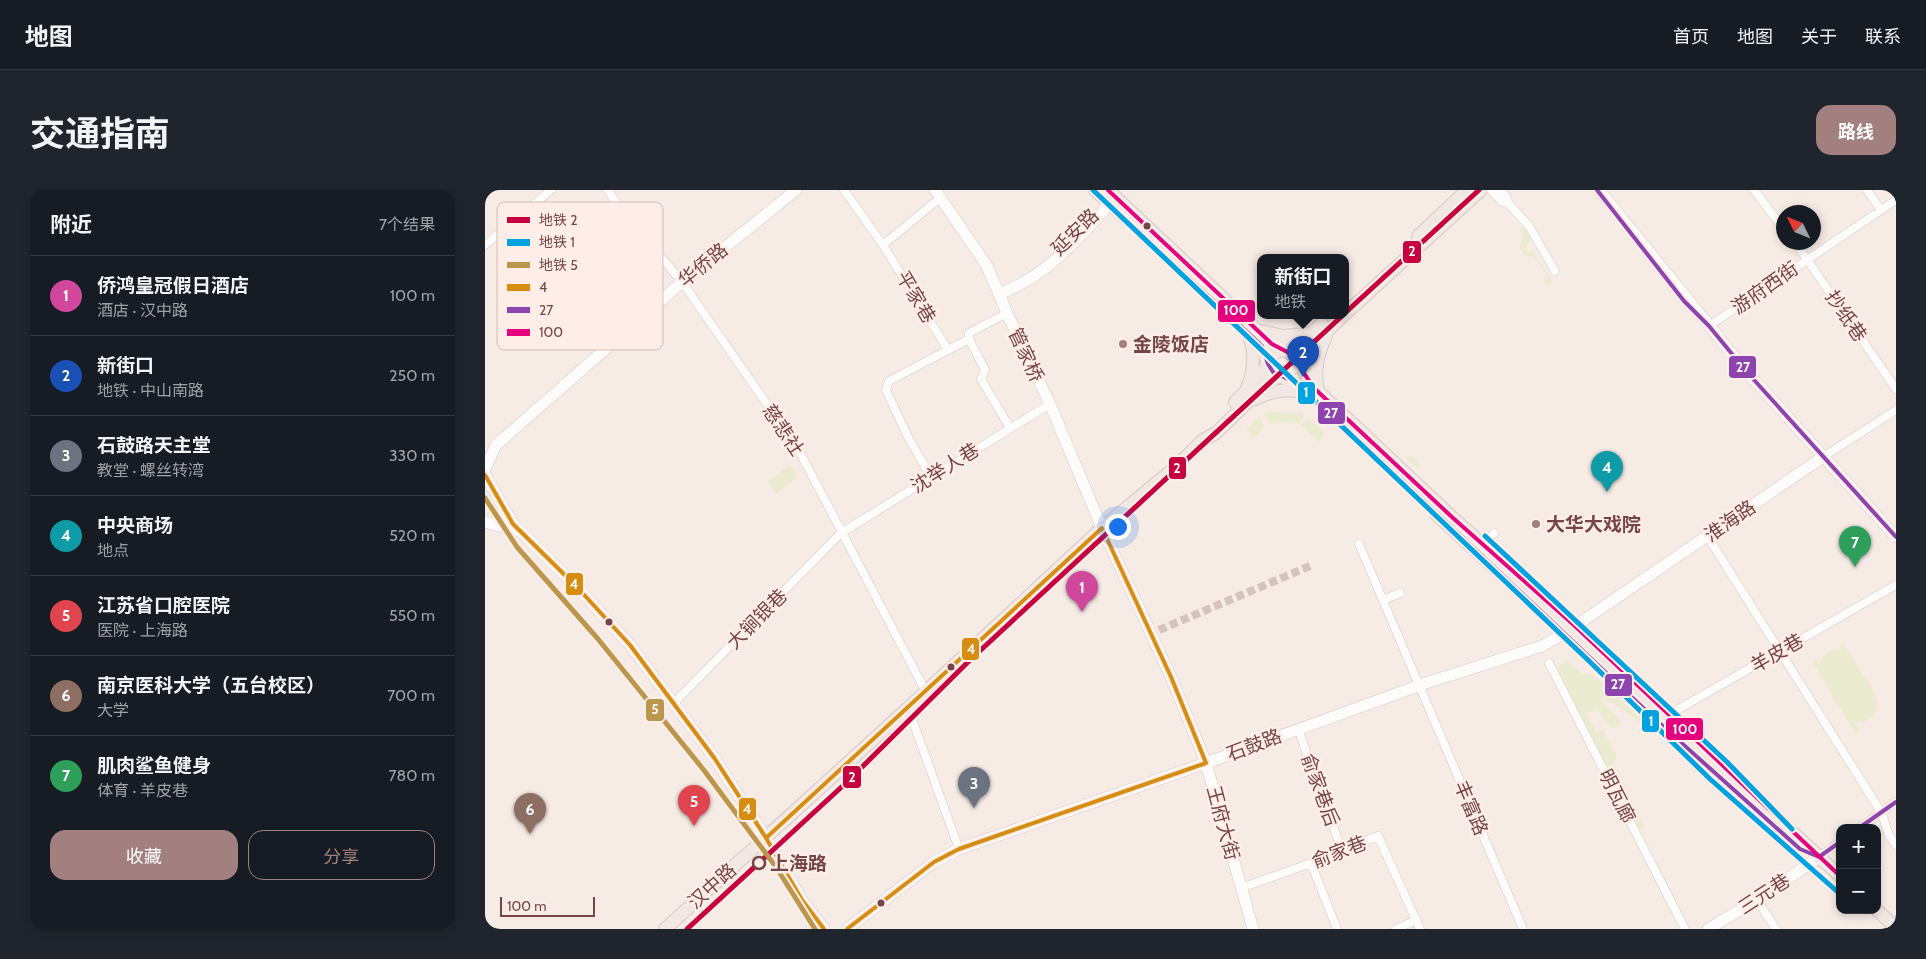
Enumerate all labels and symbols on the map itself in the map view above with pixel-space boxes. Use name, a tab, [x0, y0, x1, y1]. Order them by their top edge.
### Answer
legend	[497, 202, 663, 350]
street label: 延安路	[1047, 204, 1103, 260]
north arrow	[1776, 205, 1821, 250]
text: 地铁 2	[539, 211, 578, 229]
unlabelled marker	[1142, 221, 1152, 231]
text: 地铁 1	[539, 233, 575, 251]
street label: 华侨路	[674, 238, 732, 292]
line badge: 2	[1402, 240, 1422, 264]
text: 2	[1408, 242, 1416, 260]
text: 地铁 5	[539, 256, 578, 274]
street label: 游府西街	[1727, 257, 1803, 319]
street label: 平家巷	[891, 267, 941, 327]
text: 4	[539, 278, 547, 296]
street label: 抄纸巷	[1821, 286, 1871, 346]
line badge: 100	[1217, 299, 1256, 323]
text: 27	[539, 301, 553, 319]
text: 100	[1224, 301, 1249, 319]
text: 100	[539, 323, 563, 341]
street label: 管家桥	[1004, 324, 1048, 386]
place label: 金陵饭店	[1133, 333, 1209, 356]
pin: 2	[1287, 336, 1319, 377]
marker: 金陵饭店	[1117, 338, 1129, 350]
line badge: 27	[1728, 355, 1757, 379]
text: 27	[1736, 358, 1751, 376]
line badge: 1	[1297, 381, 1316, 405]
text: 1	[1303, 383, 1309, 401]
street label: 慈悲社	[758, 400, 808, 460]
line badge: 27	[1317, 401, 1346, 425]
text: 27	[1324, 404, 1339, 422]
street label: 沈举人巷	[907, 438, 983, 498]
pin: 4	[1591, 451, 1623, 492]
line badge: 2	[1168, 456, 1187, 480]
text: 2	[1173, 459, 1181, 477]
street label: 淮海路	[1700, 495, 1760, 547]
place label: 大华大戏院	[1546, 513, 1641, 536]
your location	[1105, 514, 1131, 540]
marker: 大华大戏院	[1530, 518, 1542, 530]
pin: 7	[1839, 526, 1871, 567]
pin: 1	[1066, 571, 1098, 612]
line badge: 4	[565, 572, 584, 596]
text: 4	[570, 575, 578, 593]
street label: 大锏银巷	[722, 584, 792, 654]
unlabelled marker	[604, 617, 614, 627]
street label: 羊皮巷	[1747, 629, 1807, 677]
line badge: 4	[961, 637, 980, 661]
text: 4	[967, 640, 975, 658]
unlabelled marker	[946, 662, 956, 672]
line badge: 27	[1604, 673, 1633, 697]
text: 27	[1611, 675, 1626, 693]
line badge: 5	[645, 698, 665, 722]
text: 5	[651, 700, 659, 718]
line badge: 1	[1641, 709, 1660, 733]
text: 1	[1648, 712, 1654, 730]
line badge: 100	[1665, 717, 1704, 741]
text: 100	[1673, 720, 1698, 738]
street label: 石鼓路	[1223, 724, 1285, 766]
street label: 俞家巷后	[1296, 750, 1344, 830]
line badge: 2	[842, 765, 862, 789]
street label: 明瓦廊	[1594, 765, 1640, 827]
pin: 3	[958, 767, 990, 808]
text: 2	[848, 768, 856, 786]
street label: 丰富路	[1449, 777, 1493, 839]
street label: 王府大街	[1202, 783, 1244, 863]
pin: 5	[678, 785, 710, 826]
pin: 6	[514, 793, 546, 834]
line badge: 4	[738, 797, 757, 821]
text: 4	[743, 800, 751, 818]
street label: 俞家巷	[1308, 831, 1370, 873]
place label: 上海路	[770, 852, 827, 875]
marker: 上海路	[752, 856, 766, 870]
street label: 汉中路	[683, 858, 741, 914]
street label: 三元巷	[1734, 869, 1794, 919]
scale bar	[500, 894, 595, 917]
unlabelled marker	[876, 898, 886, 908]

